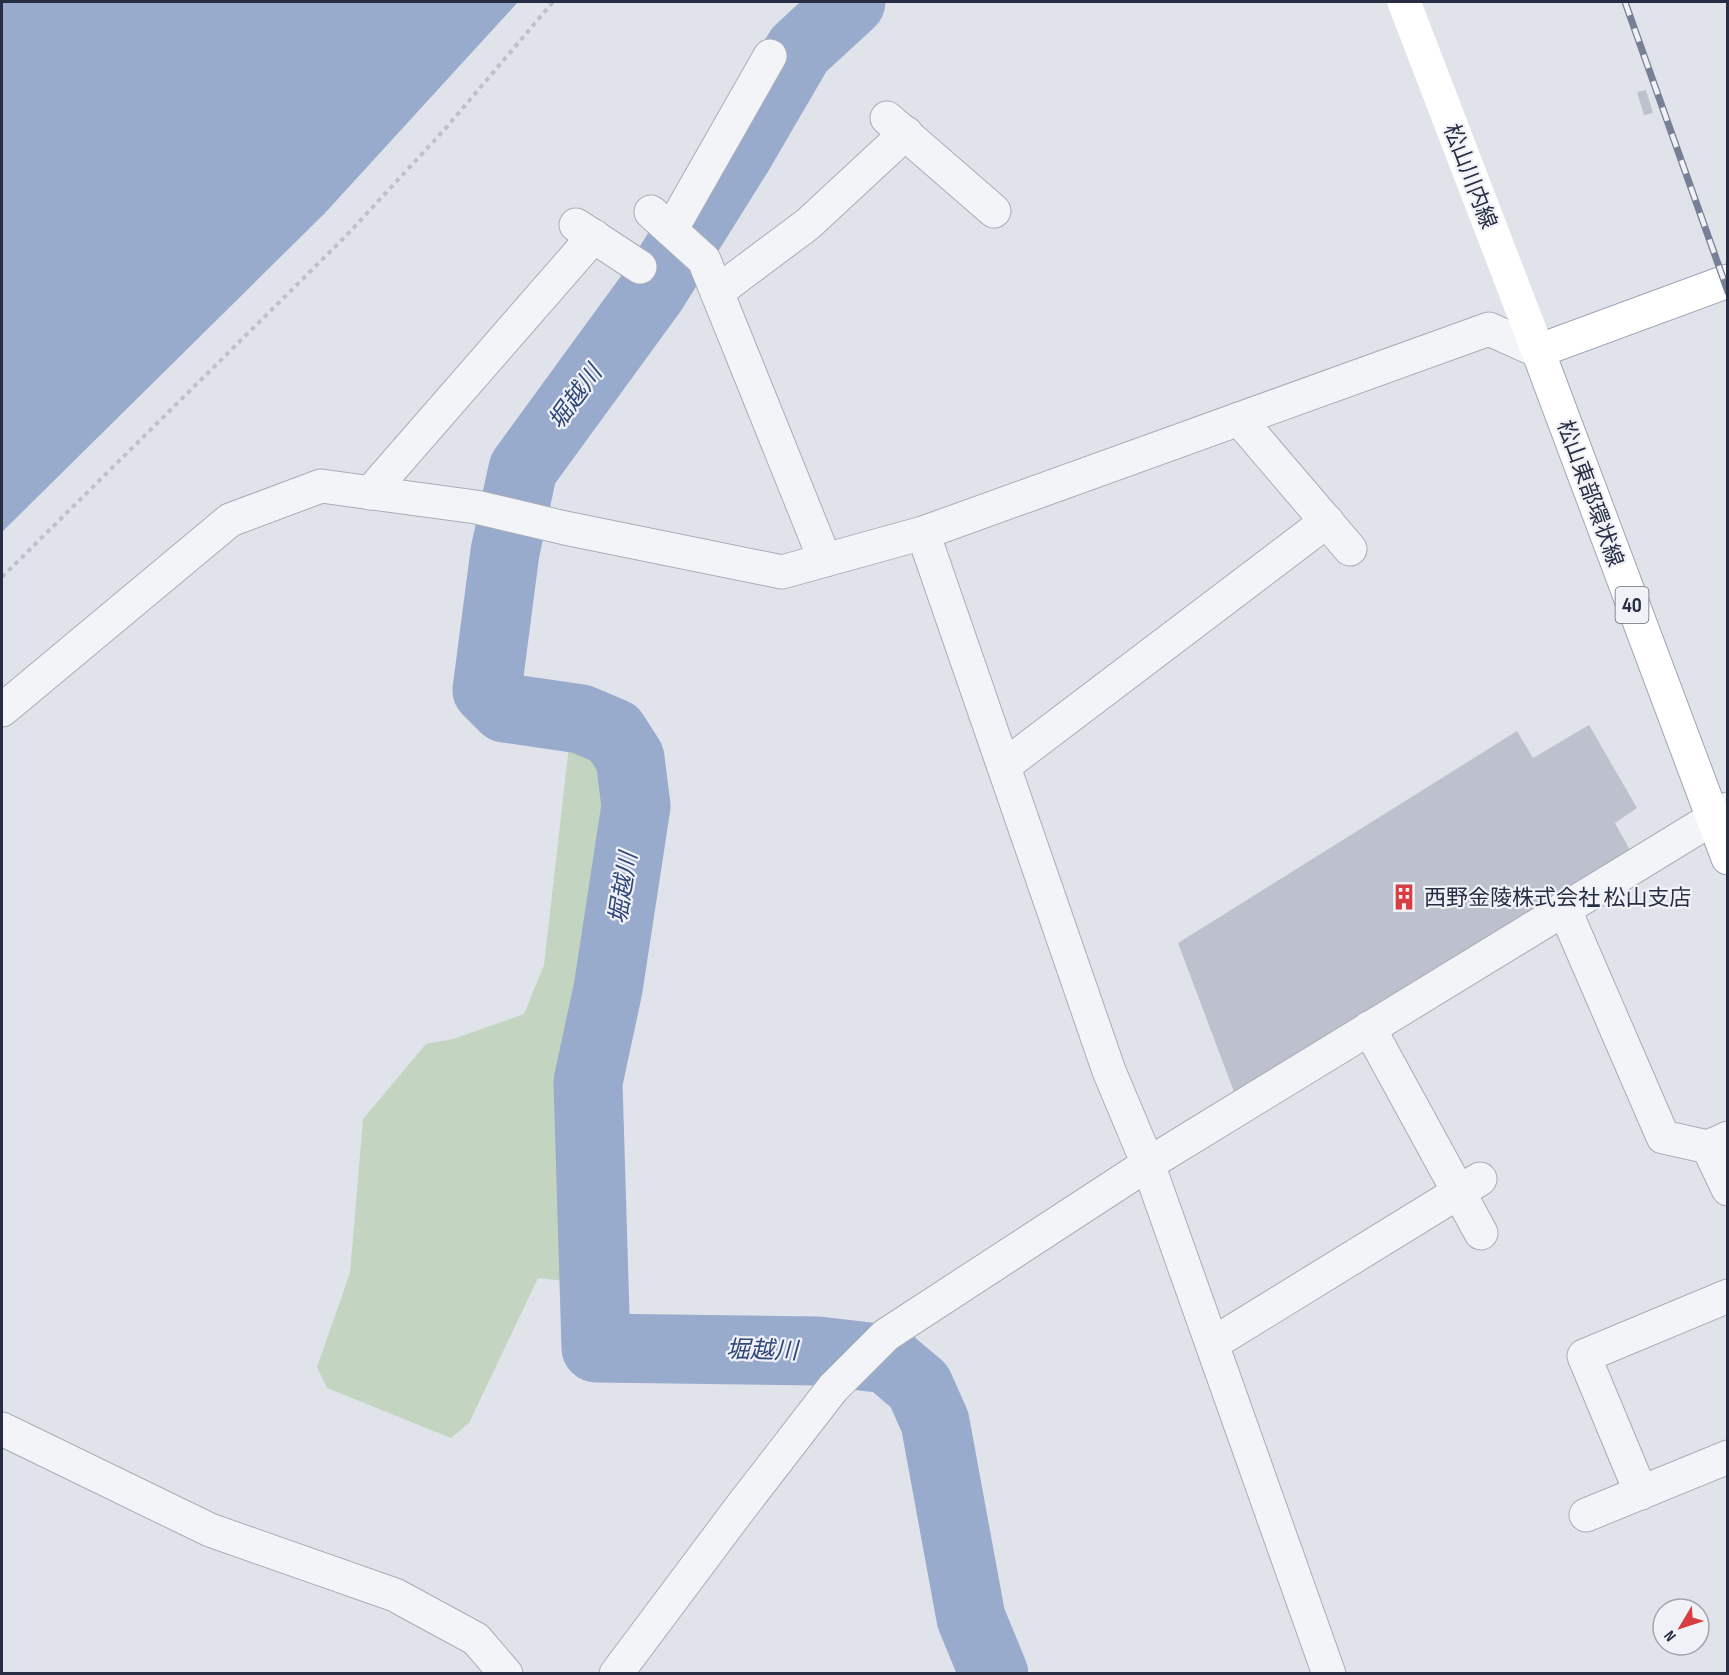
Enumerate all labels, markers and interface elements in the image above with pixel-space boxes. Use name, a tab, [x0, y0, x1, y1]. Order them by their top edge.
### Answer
street label: 松山川内線	[1437, 120, 1502, 233]
water label: 堀越川	[543, 357, 610, 435]
street label: 松山東部環状線	[1551, 417, 1629, 570]
road number: 40	[1616, 587, 1648, 623]
water label: 堀越川	[604, 847, 644, 926]
building icon: 西野金陵株式会社 松山支店	[1389, 882, 1419, 912]
place label: 西野金陵株式会社 松山支店	[1424, 885, 1692, 912]
water label: 堀越川	[726, 1335, 801, 1366]
north arrow	[1651, 1597, 1711, 1657]
text: N	[1660, 1626, 1681, 1645]

